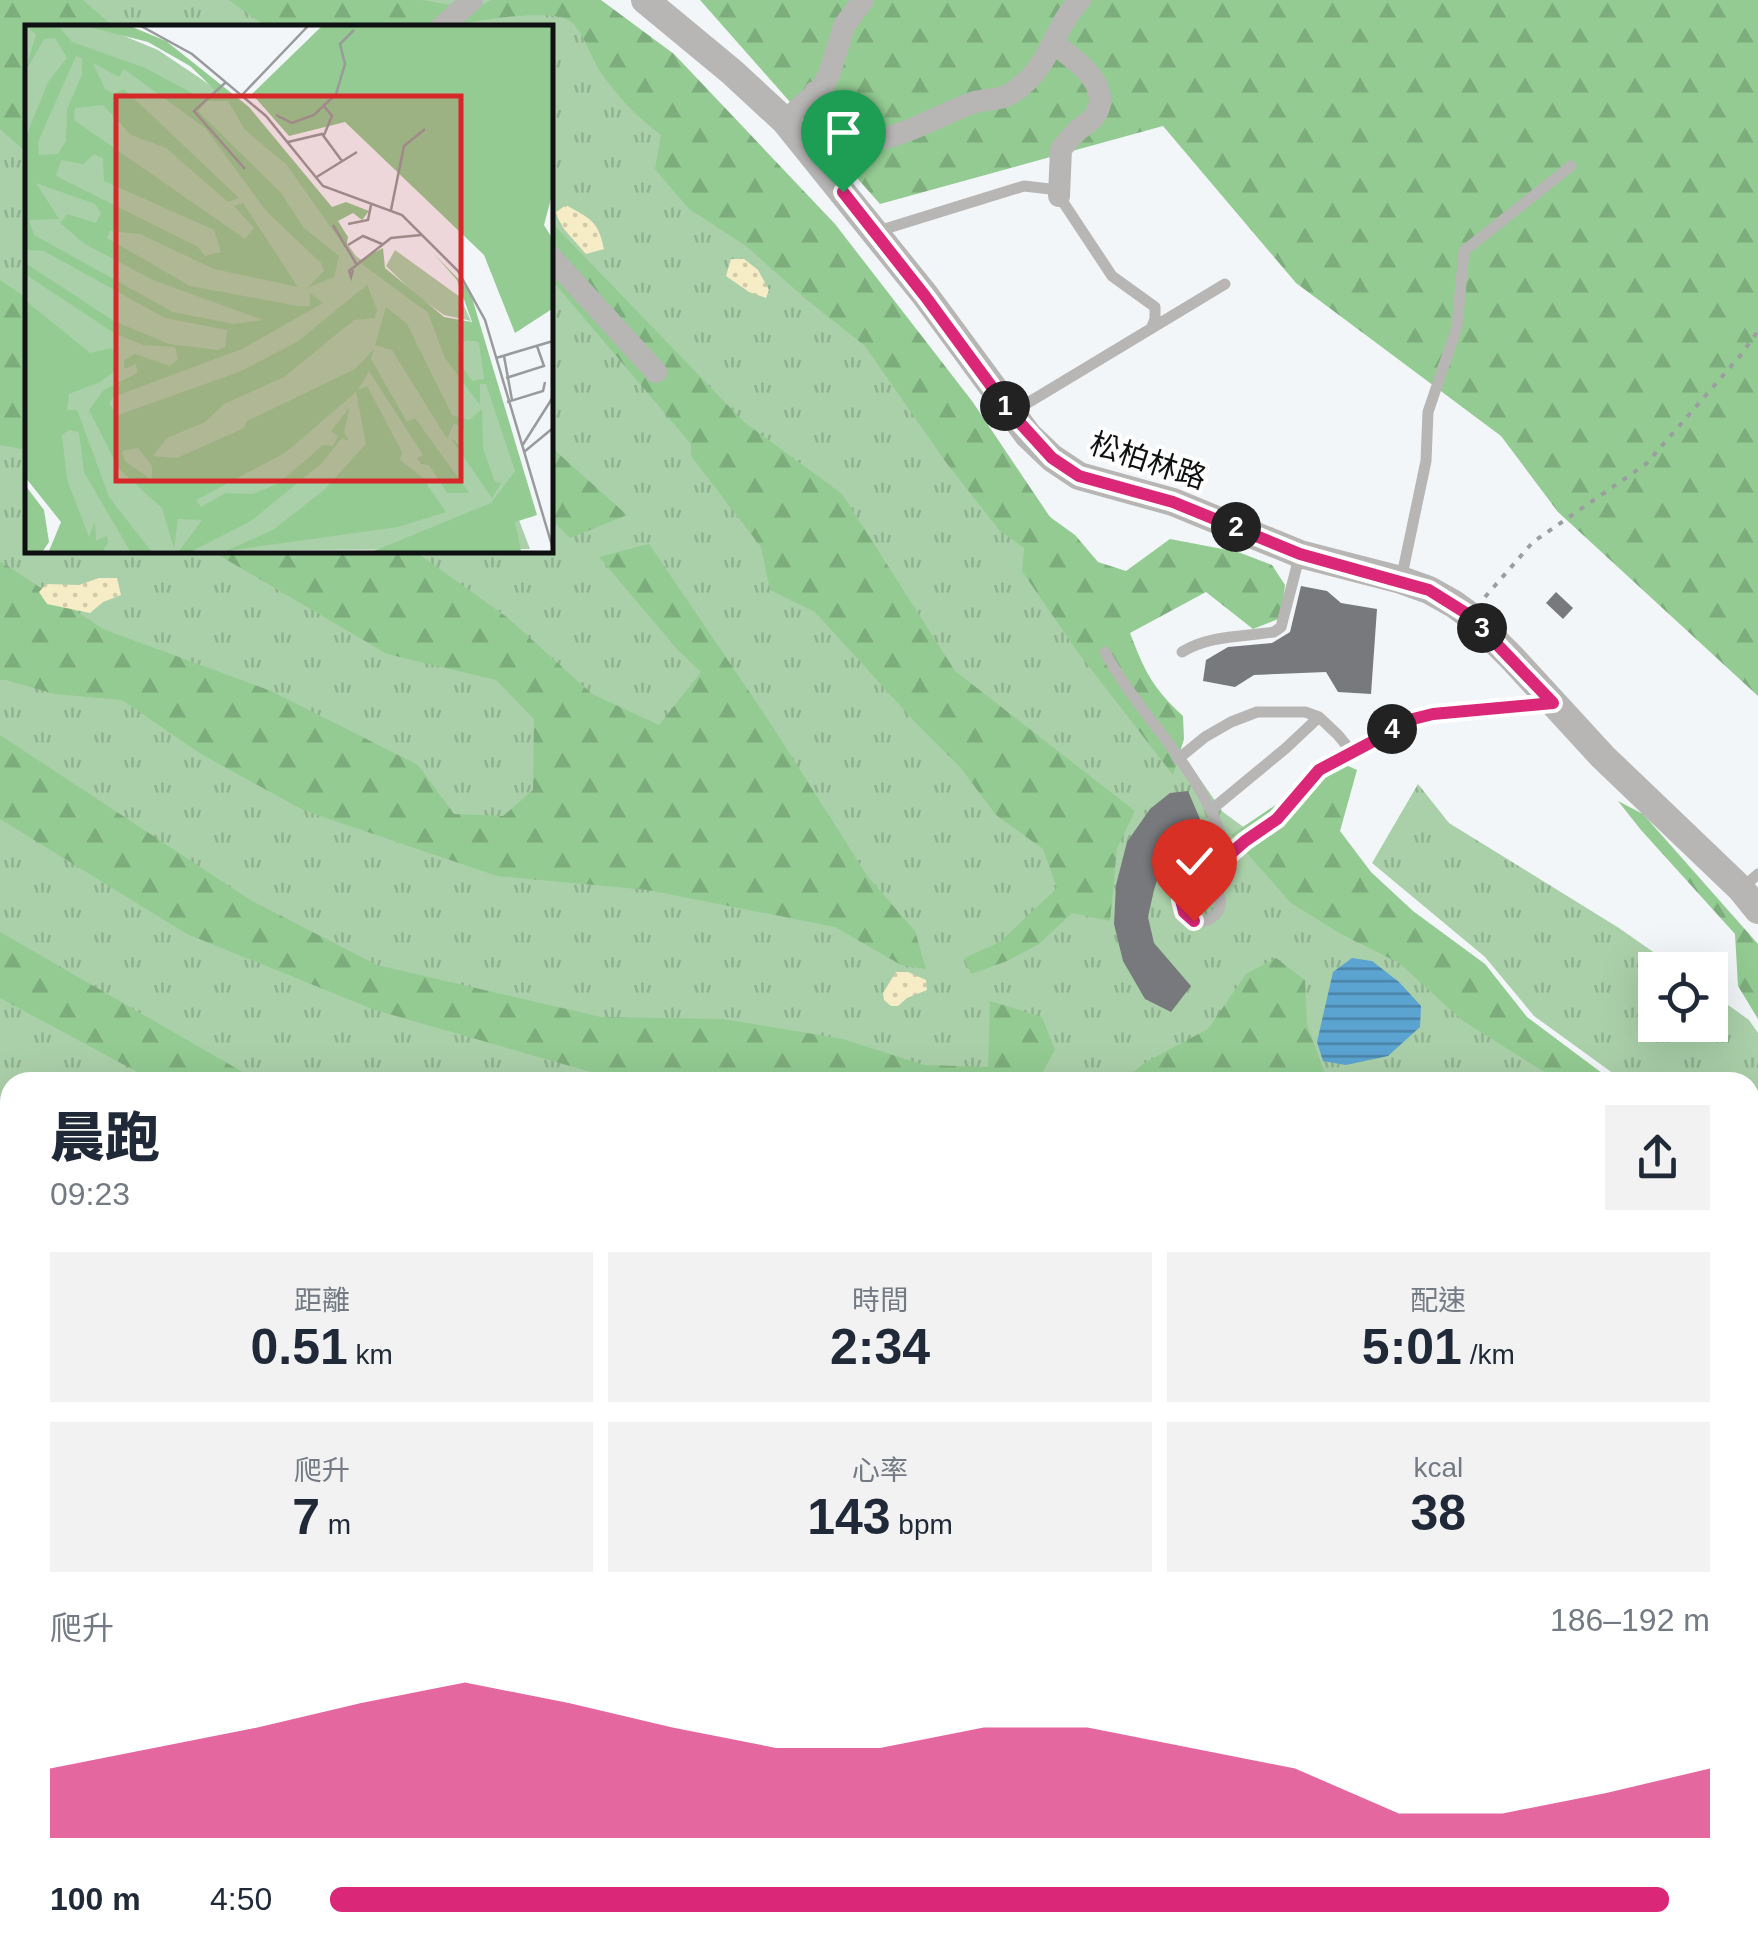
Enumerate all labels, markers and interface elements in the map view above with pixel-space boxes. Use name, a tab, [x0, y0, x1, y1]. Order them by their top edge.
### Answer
inset map	[25, 25, 552, 552]
pin	[801, 90, 886, 193]
icon: arrive	[816, 105, 871, 160]
pin: 1	[980, 381, 1030, 431]
text: 1	[997, 390, 1013, 421]
street label: 松柏林路	[1086, 426, 1210, 495]
pin: 2	[1211, 502, 1261, 552]
text: 2	[1228, 511, 1244, 542]
pin: 3	[1457, 603, 1507, 653]
text: 3	[1474, 612, 1490, 643]
pin: 4	[1367, 704, 1417, 754]
text: 4	[1384, 713, 1400, 744]
pin	[1152, 819, 1237, 922]
icon: check	[1167, 834, 1222, 889]
map controls	[1638, 952, 1728, 1042]
button: locate	[1638, 952, 1728, 1042]
button: share	[1605, 1105, 1710, 1210]
text: 晨跑	[50, 1107, 160, 1169]
text: 09:23	[50, 1176, 130, 1212]
text: 距離	[294, 1285, 350, 1316]
text: 時間	[852, 1285, 908, 1316]
text: 配速	[1410, 1285, 1466, 1316]
text: 0.51	[250, 1319, 348, 1375]
text: 2:34	[830, 1319, 930, 1375]
text: 5:01	[1362, 1319, 1462, 1375]
text: km	[348, 1339, 393, 1370]
text: /km	[1462, 1339, 1515, 1370]
text: kcal	[1413, 1452, 1463, 1483]
text: 爬升	[294, 1455, 350, 1486]
text: 心率	[852, 1455, 908, 1486]
text: 38	[1411, 1485, 1466, 1541]
text: 7	[292, 1489, 320, 1545]
text: 143	[807, 1489, 891, 1545]
text: m	[320, 1509, 351, 1540]
text: bpm	[891, 1509, 953, 1540]
text: 186–192 m	[1550, 1602, 1710, 1638]
text: 爬升	[50, 1610, 114, 1646]
text: 100 m	[50, 1881, 141, 1917]
text: 4:50	[210, 1881, 272, 1917]

